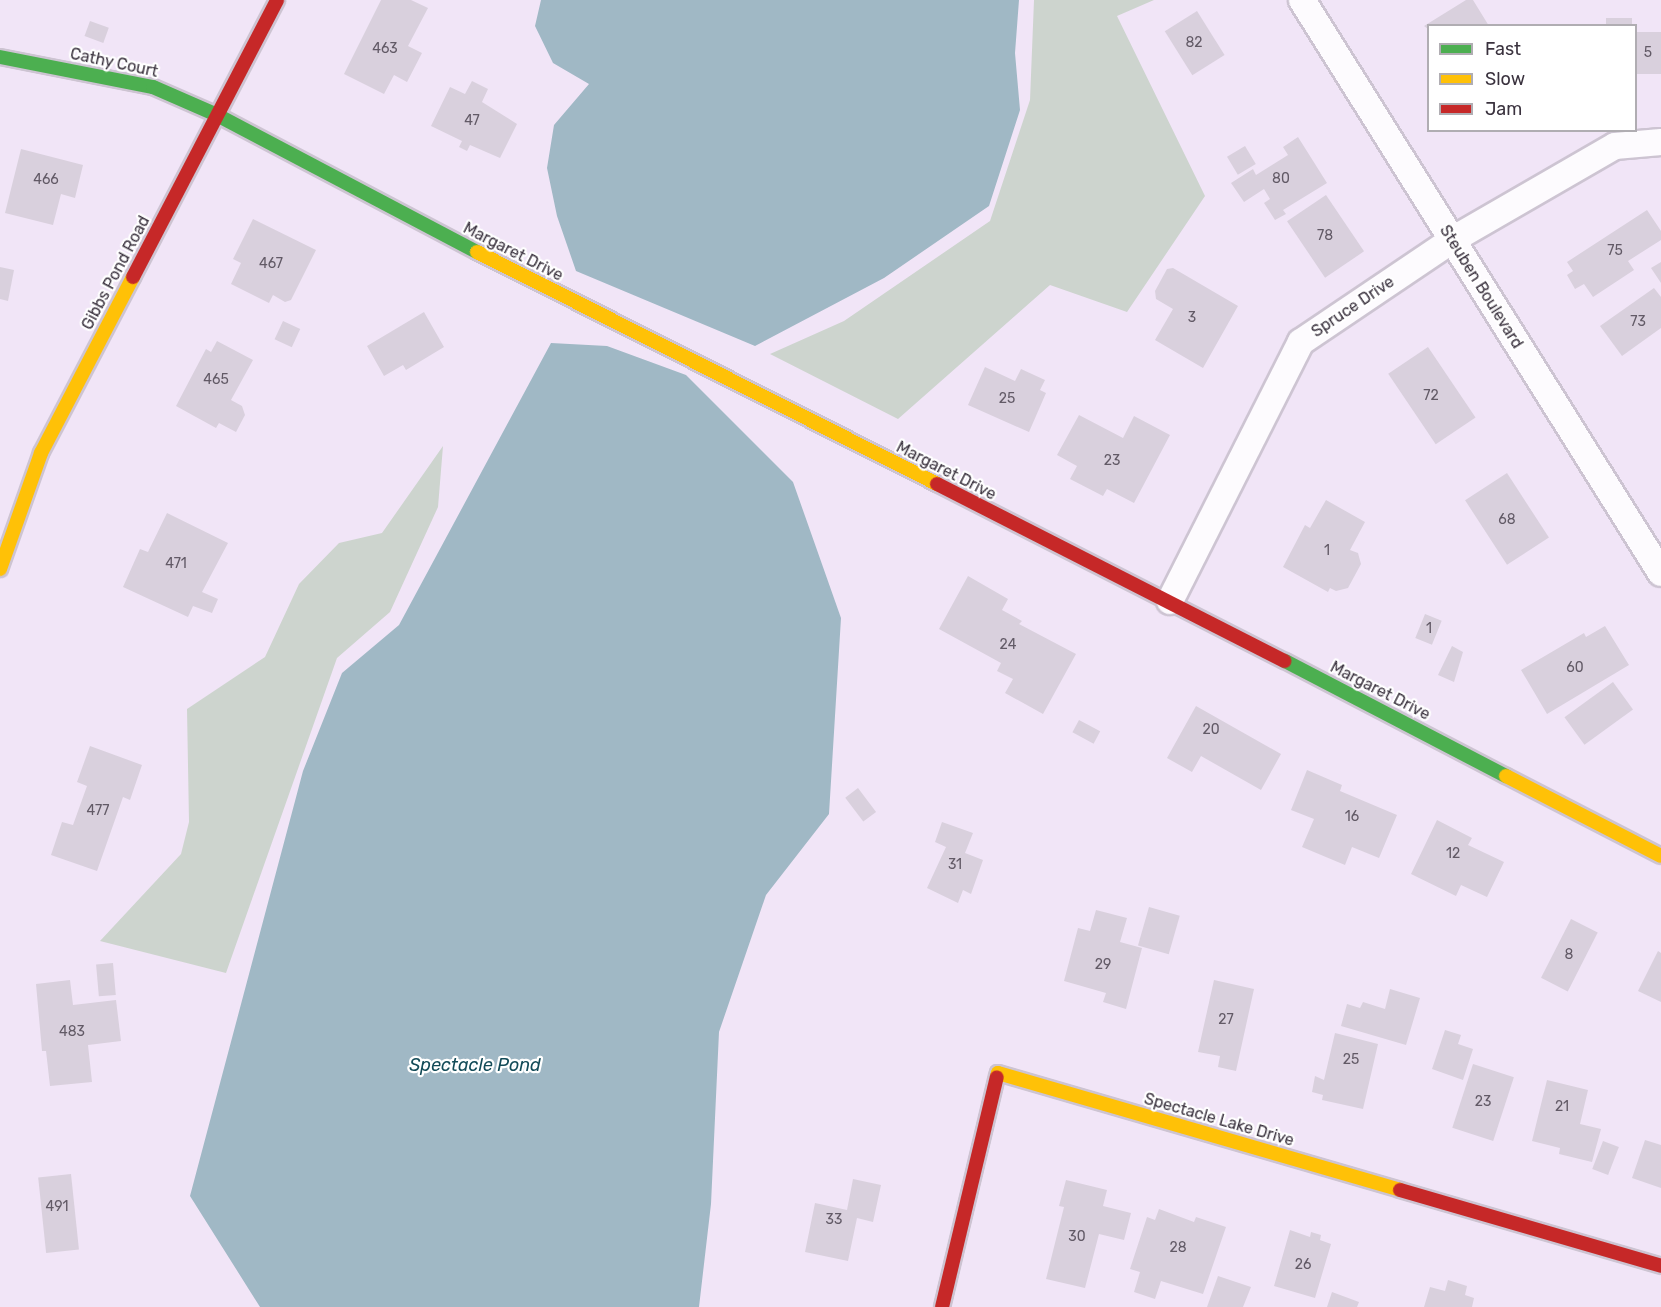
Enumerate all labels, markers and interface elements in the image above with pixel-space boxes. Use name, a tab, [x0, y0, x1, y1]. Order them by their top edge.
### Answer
legend	[1427, 24, 1637, 132]
house number: 82	[1185, 35, 1203, 51]
text: Fast	[1485, 38, 1521, 60]
house number: 463	[372, 41, 398, 57]
street label: Cathy Court	[68, 44, 160, 82]
house number: 5	[1644, 45, 1652, 61]
text: Slow	[1485, 68, 1525, 90]
text: Jam	[1485, 98, 1522, 120]
house number: 47	[464, 113, 480, 129]
house number: 80	[1272, 171, 1290, 187]
house number: 466	[33, 172, 59, 188]
street label: Gibbs Pond Road	[78, 213, 154, 333]
street label: Margaret Drive	[460, 219, 566, 285]
street label: Steuben Boulevard	[1435, 222, 1527, 352]
house number: 78	[1317, 228, 1333, 244]
house number: 75	[1607, 243, 1623, 259]
house number: 467	[259, 256, 283, 272]
street label: Spruce Drive	[1308, 272, 1398, 342]
house number: 3	[1188, 310, 1196, 326]
house number: 73	[1630, 314, 1646, 330]
house number: 465	[203, 372, 229, 388]
house number: 72	[1423, 388, 1439, 404]
house number: 25	[999, 391, 1015, 407]
street label: Margaret Drive	[893, 438, 999, 504]
house number: 23	[1104, 453, 1120, 469]
house number: 68	[1498, 512, 1516, 528]
house number: 1	[1324, 543, 1330, 559]
house number: 471	[165, 556, 187, 572]
house number: 1	[1426, 621, 1432, 637]
house number: 24	[1000, 637, 1016, 653]
street label: Margaret Drive	[1327, 658, 1433, 724]
house number: 60	[1566, 660, 1584, 676]
house number: 20	[1202, 722, 1220, 738]
house number: 477	[87, 803, 109, 819]
house number: 16	[1345, 809, 1359, 825]
house number: 12	[1446, 846, 1460, 862]
house number: 31	[948, 857, 962, 873]
house number: 8	[1565, 947, 1573, 963]
house number: 29	[1095, 957, 1111, 973]
house number: 27	[1218, 1012, 1234, 1028]
house number: 483	[59, 1024, 85, 1040]
house number: 25	[1343, 1052, 1359, 1068]
water label: Spectacle Pond	[409, 1054, 541, 1076]
street label: Spectacle Lake Drive	[1142, 1089, 1296, 1151]
house number: 23	[1475, 1094, 1491, 1110]
house number: 21	[1555, 1099, 1569, 1115]
house number: 491	[46, 1199, 68, 1215]
house number: 33	[826, 1212, 842, 1228]
house number: 30	[1068, 1229, 1086, 1245]
house number: 28	[1169, 1240, 1187, 1256]
house number: 26	[1295, 1257, 1311, 1273]

